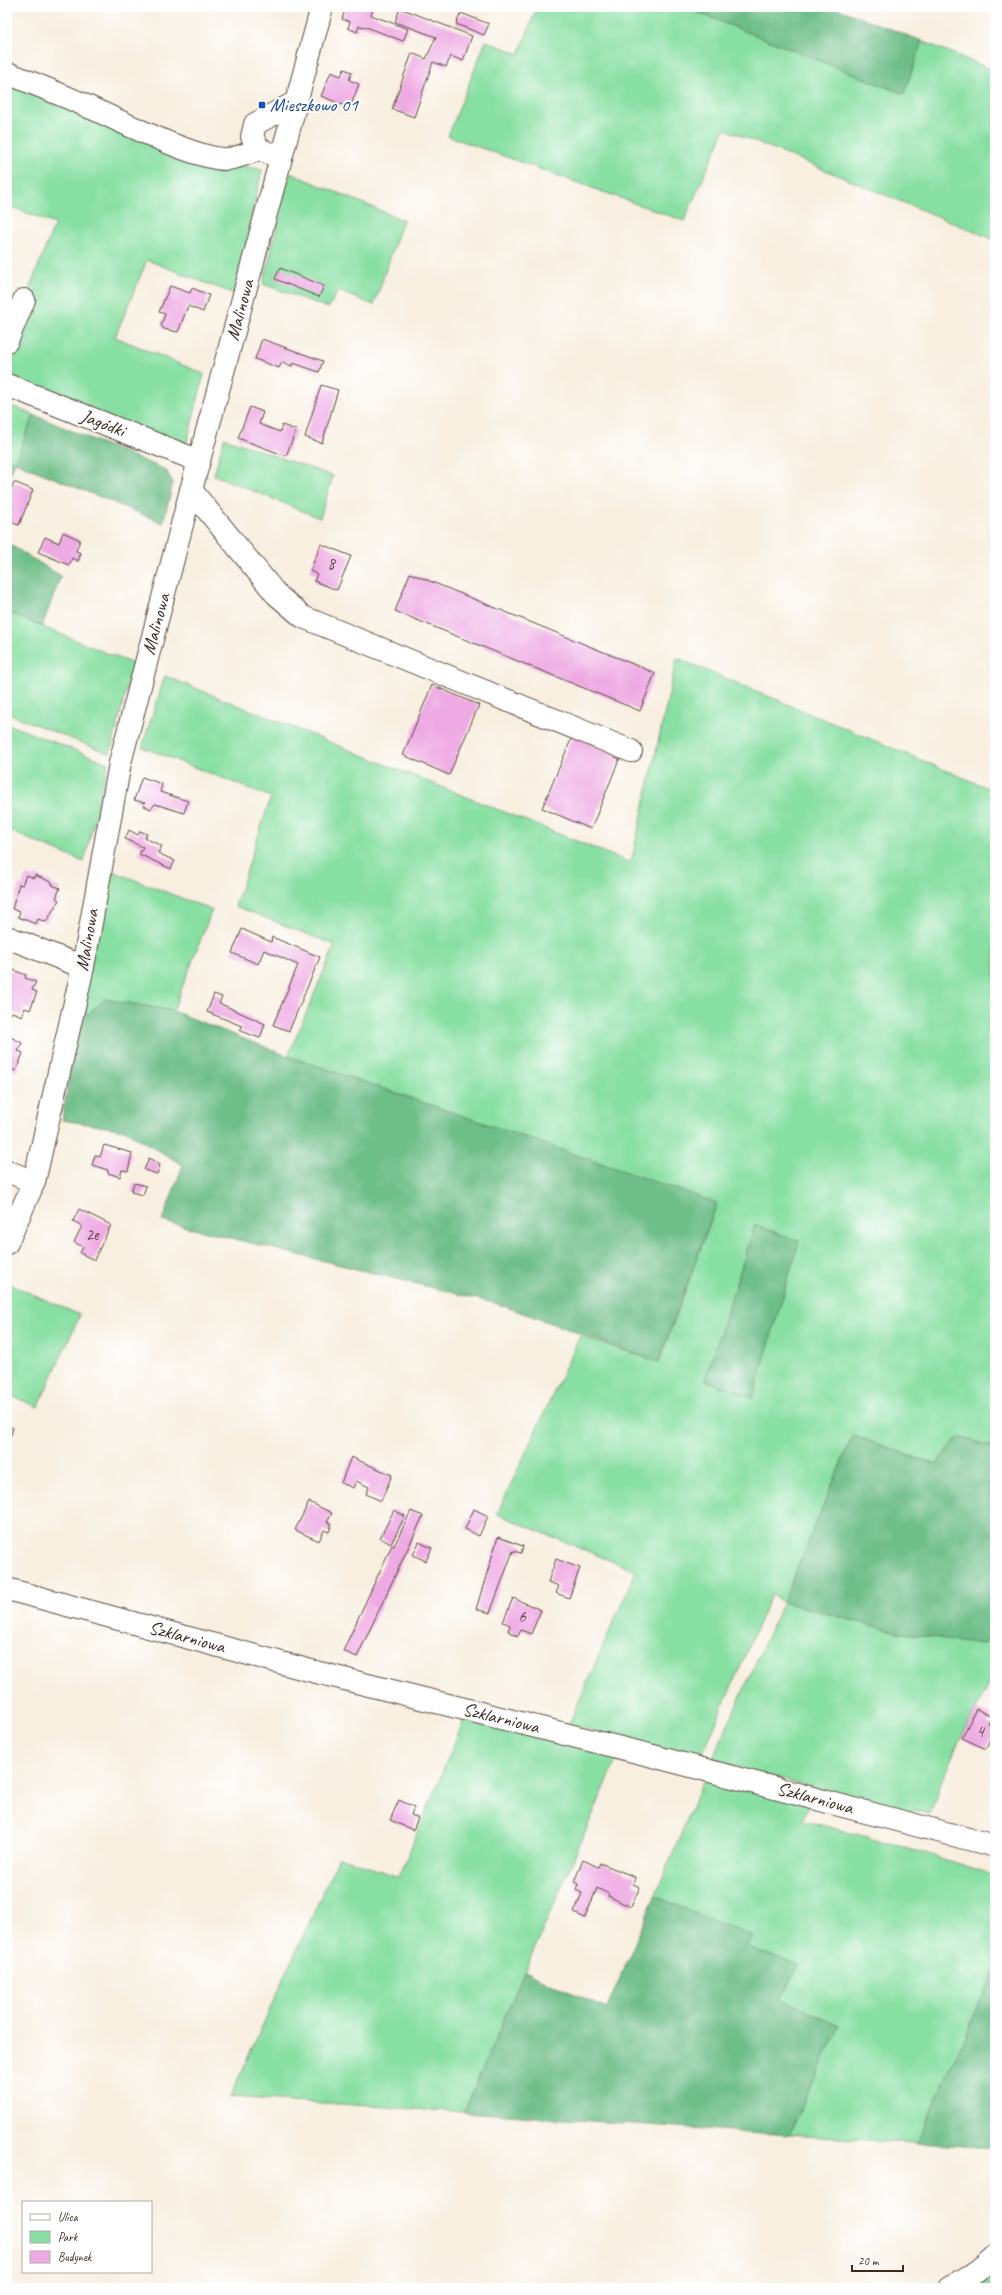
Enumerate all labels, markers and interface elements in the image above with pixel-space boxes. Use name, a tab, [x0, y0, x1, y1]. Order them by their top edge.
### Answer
place label: Mieszkowo 01	[270, 93, 359, 117]
marker: Mieszkowo 01	[257, 100, 267, 110]
street label: Malinowa	[220, 275, 260, 343]
street label: Jagódki	[77, 403, 131, 443]
house number: 8	[327, 553, 337, 574]
street label: Malinowa	[136, 589, 176, 657]
street label: Malinowa	[70, 906, 105, 973]
house number: 2e	[85, 1224, 100, 1245]
house number: 6	[518, 1606, 527, 1627]
street label: Szklarniowa	[146, 1615, 229, 1659]
street label: Szklarniowa	[460, 1697, 543, 1739]
house number: 4	[976, 1721, 986, 1742]
street label: Szklarniowa	[774, 1776, 857, 1820]
legend	[22, 2201, 152, 2273]
text: Ulica	[58, 2209, 79, 2225]
text: Park	[58, 2229, 79, 2245]
scale bar	[852, 2247, 903, 2273]
text: Budynek	[58, 2249, 93, 2265]
text: 20 m	[858, 2253, 880, 2269]

